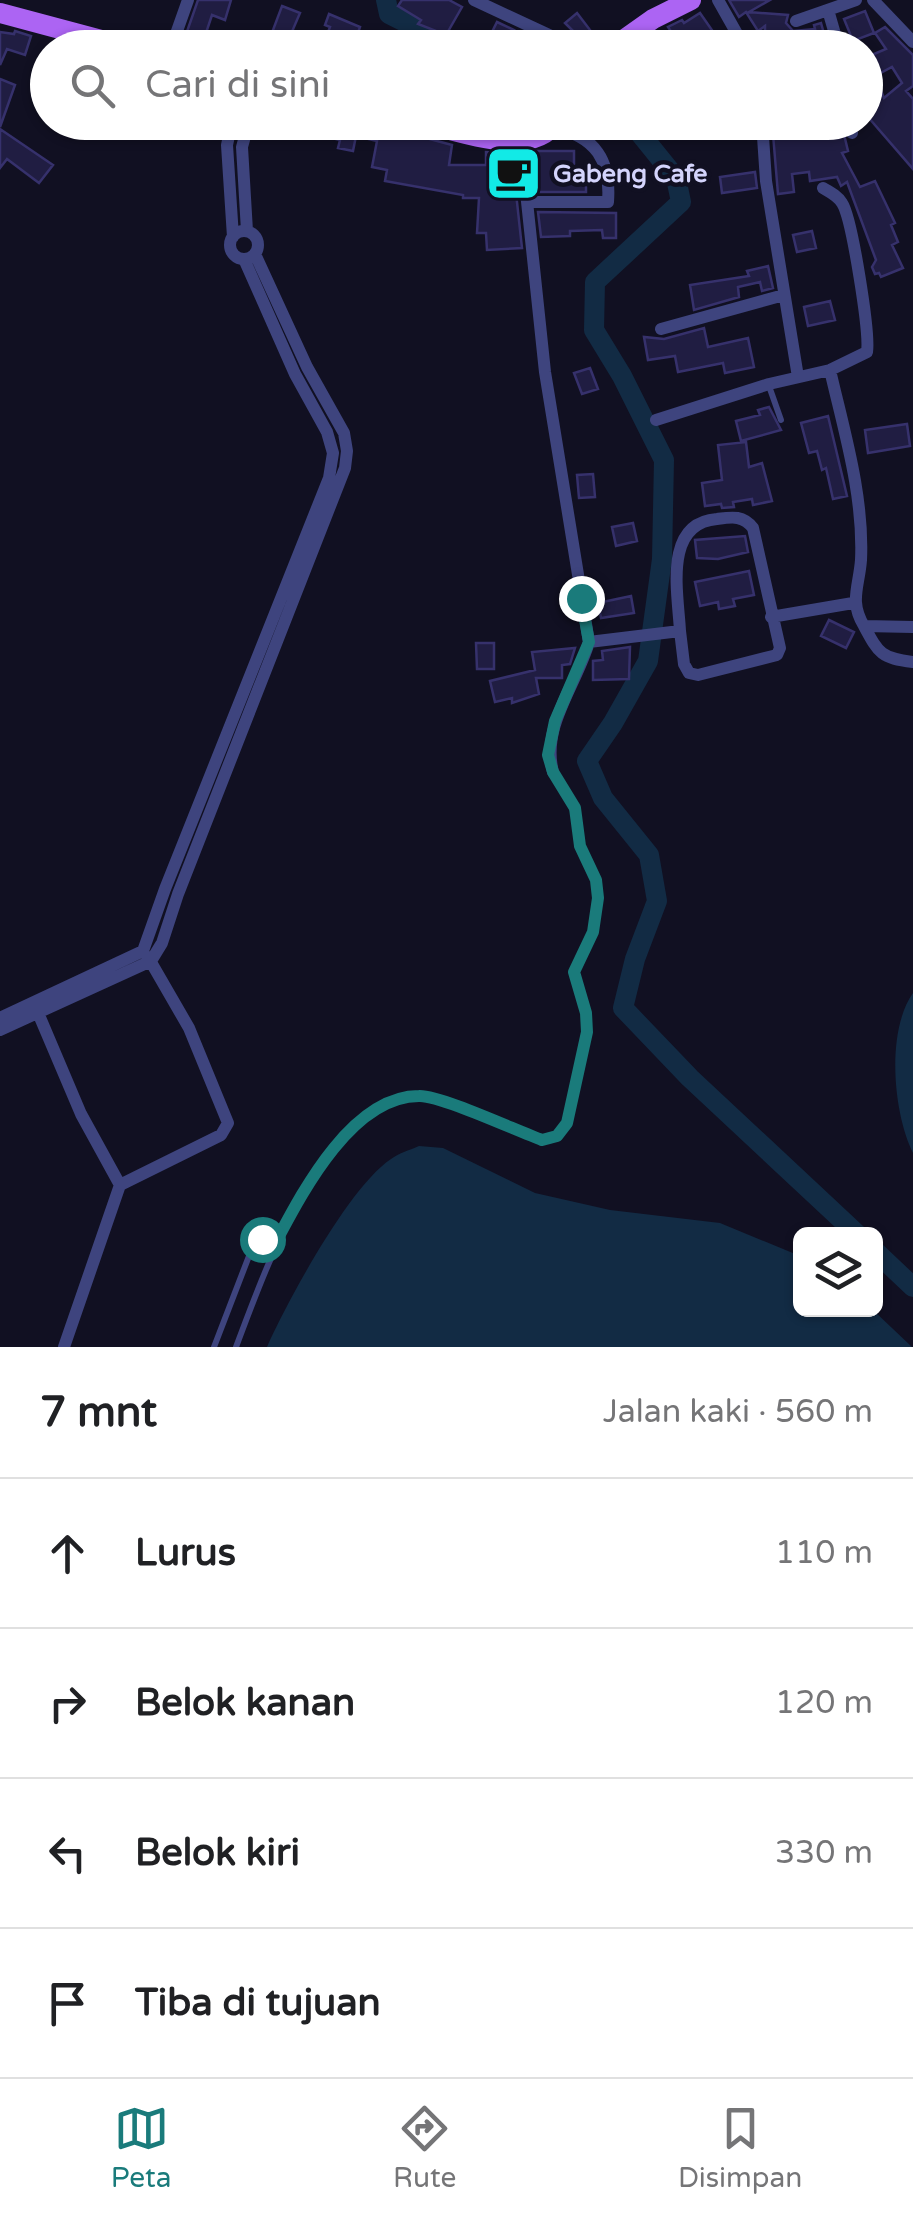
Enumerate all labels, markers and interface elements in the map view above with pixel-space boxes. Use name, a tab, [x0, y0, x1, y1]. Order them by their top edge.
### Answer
search box	[30, 30, 883, 140]
icon: search	[65, 58, 120, 113]
text: Cari di sini	[145, 62, 330, 108]
cafe icon: Gabeng Cafe	[484, 144, 544, 204]
place label: Gabeng Cafe	[553, 159, 707, 189]
route end	[559, 576, 605, 622]
route start	[240, 1217, 286, 1263]
map controls	[793, 1227, 883, 1317]
button: layers	[793, 1227, 883, 1317]
text: 7 mnt	[40, 1387, 157, 1438]
text: Jalan kaki · 560 m	[603, 1393, 873, 1431]
icon: ahead	[40, 1526, 95, 1581]
text: Lurus	[135, 1530, 236, 1576]
text: 110 m	[775, 1534, 873, 1572]
icon: right	[40, 1676, 95, 1731]
text: Belok kanan	[135, 1680, 355, 1726]
text: 120 m	[775, 1684, 873, 1722]
icon: left	[40, 1826, 95, 1881]
text: Belok kiri	[135, 1830, 300, 1876]
text: 330 m	[775, 1834, 873, 1872]
icon: arrive	[40, 1976, 95, 2031]
text: Tiba di tujuan	[135, 1980, 381, 2026]
tab: Peta	[111, 2101, 171, 2195]
tab: Rute	[393, 2101, 456, 2195]
tab: Disimpan	[678, 2101, 802, 2195]

